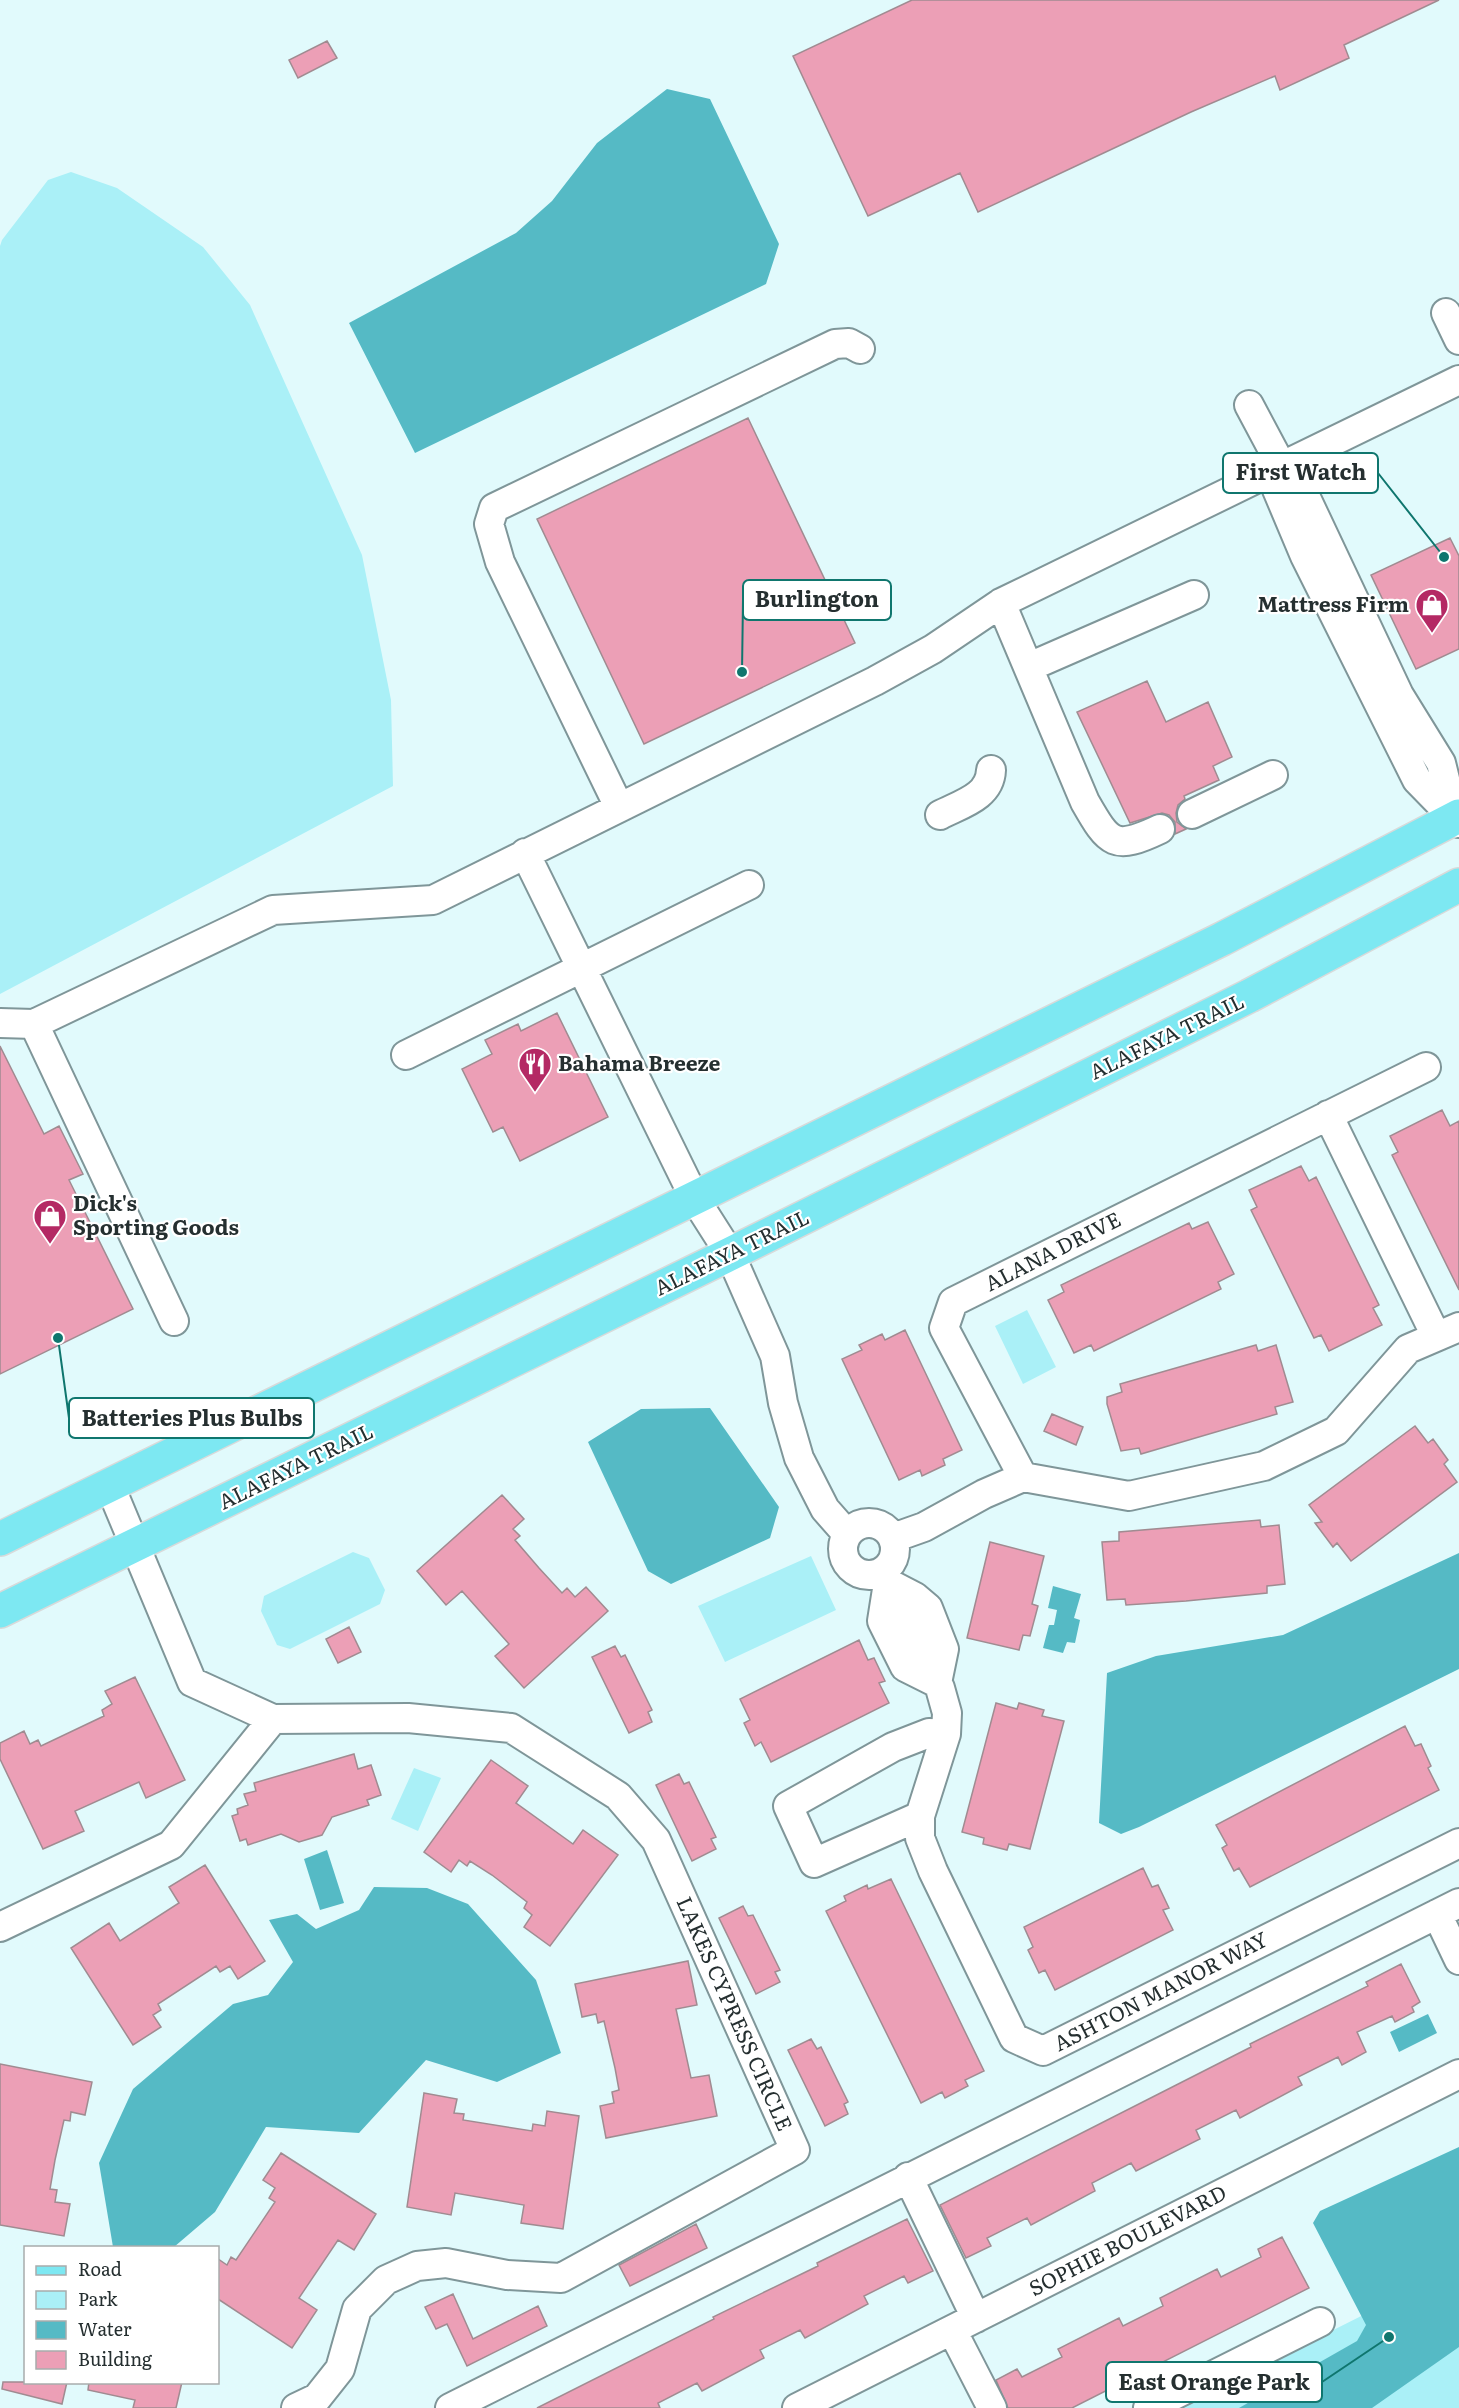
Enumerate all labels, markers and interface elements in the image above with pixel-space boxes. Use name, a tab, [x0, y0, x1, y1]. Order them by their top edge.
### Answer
callout: First Watch	[1223, 453, 1378, 493]
text: First Watch	[1236, 454, 1366, 487]
callout: Burlington	[743, 580, 891, 620]
text: Burlington	[755, 581, 879, 614]
place label: Mattress Firm	[1258, 587, 1409, 618]
shop icon: Mattress Firm	[1414, 587, 1450, 634]
street label: ALAFAYA TRAIL	[1083, 984, 1249, 1086]
restaurant icon: Bahama Breeze	[517, 1046, 553, 1093]
place label: Bahama Breeze	[558, 1046, 721, 1077]
place label: Dick's Sporting Goods	[73, 1186, 239, 1241]
shop icon: Dick's Sporting Goods	[32, 1198, 68, 1245]
street label: ALAFAYA TRAIL	[648, 1200, 814, 1302]
street label: ALANA DRIVE	[978, 1202, 1125, 1297]
callout: Batteries Plus Bulbs	[69, 1398, 314, 1438]
text: Batteries Plus Bulbs	[81, 1400, 303, 1433]
street label: ALAFAYA TRAIL	[212, 1414, 378, 1516]
street label: LAKES CYPRESS CIRCLE	[671, 1891, 802, 2135]
street label: ASHTON MANOR WAY	[1047, 1922, 1272, 2057]
street label: SOPHIE BOULEVARD	[1023, 2175, 1231, 2302]
legend	[24, 2246, 219, 2384]
text: Road	[78, 2255, 122, 2282]
text: Park	[78, 2285, 119, 2312]
text: Water	[78, 2315, 132, 2342]
text: Building	[78, 2345, 153, 2372]
callout: East Orange Park	[1106, 2362, 1322, 2402]
text: East Orange Park	[1118, 2364, 1310, 2397]

